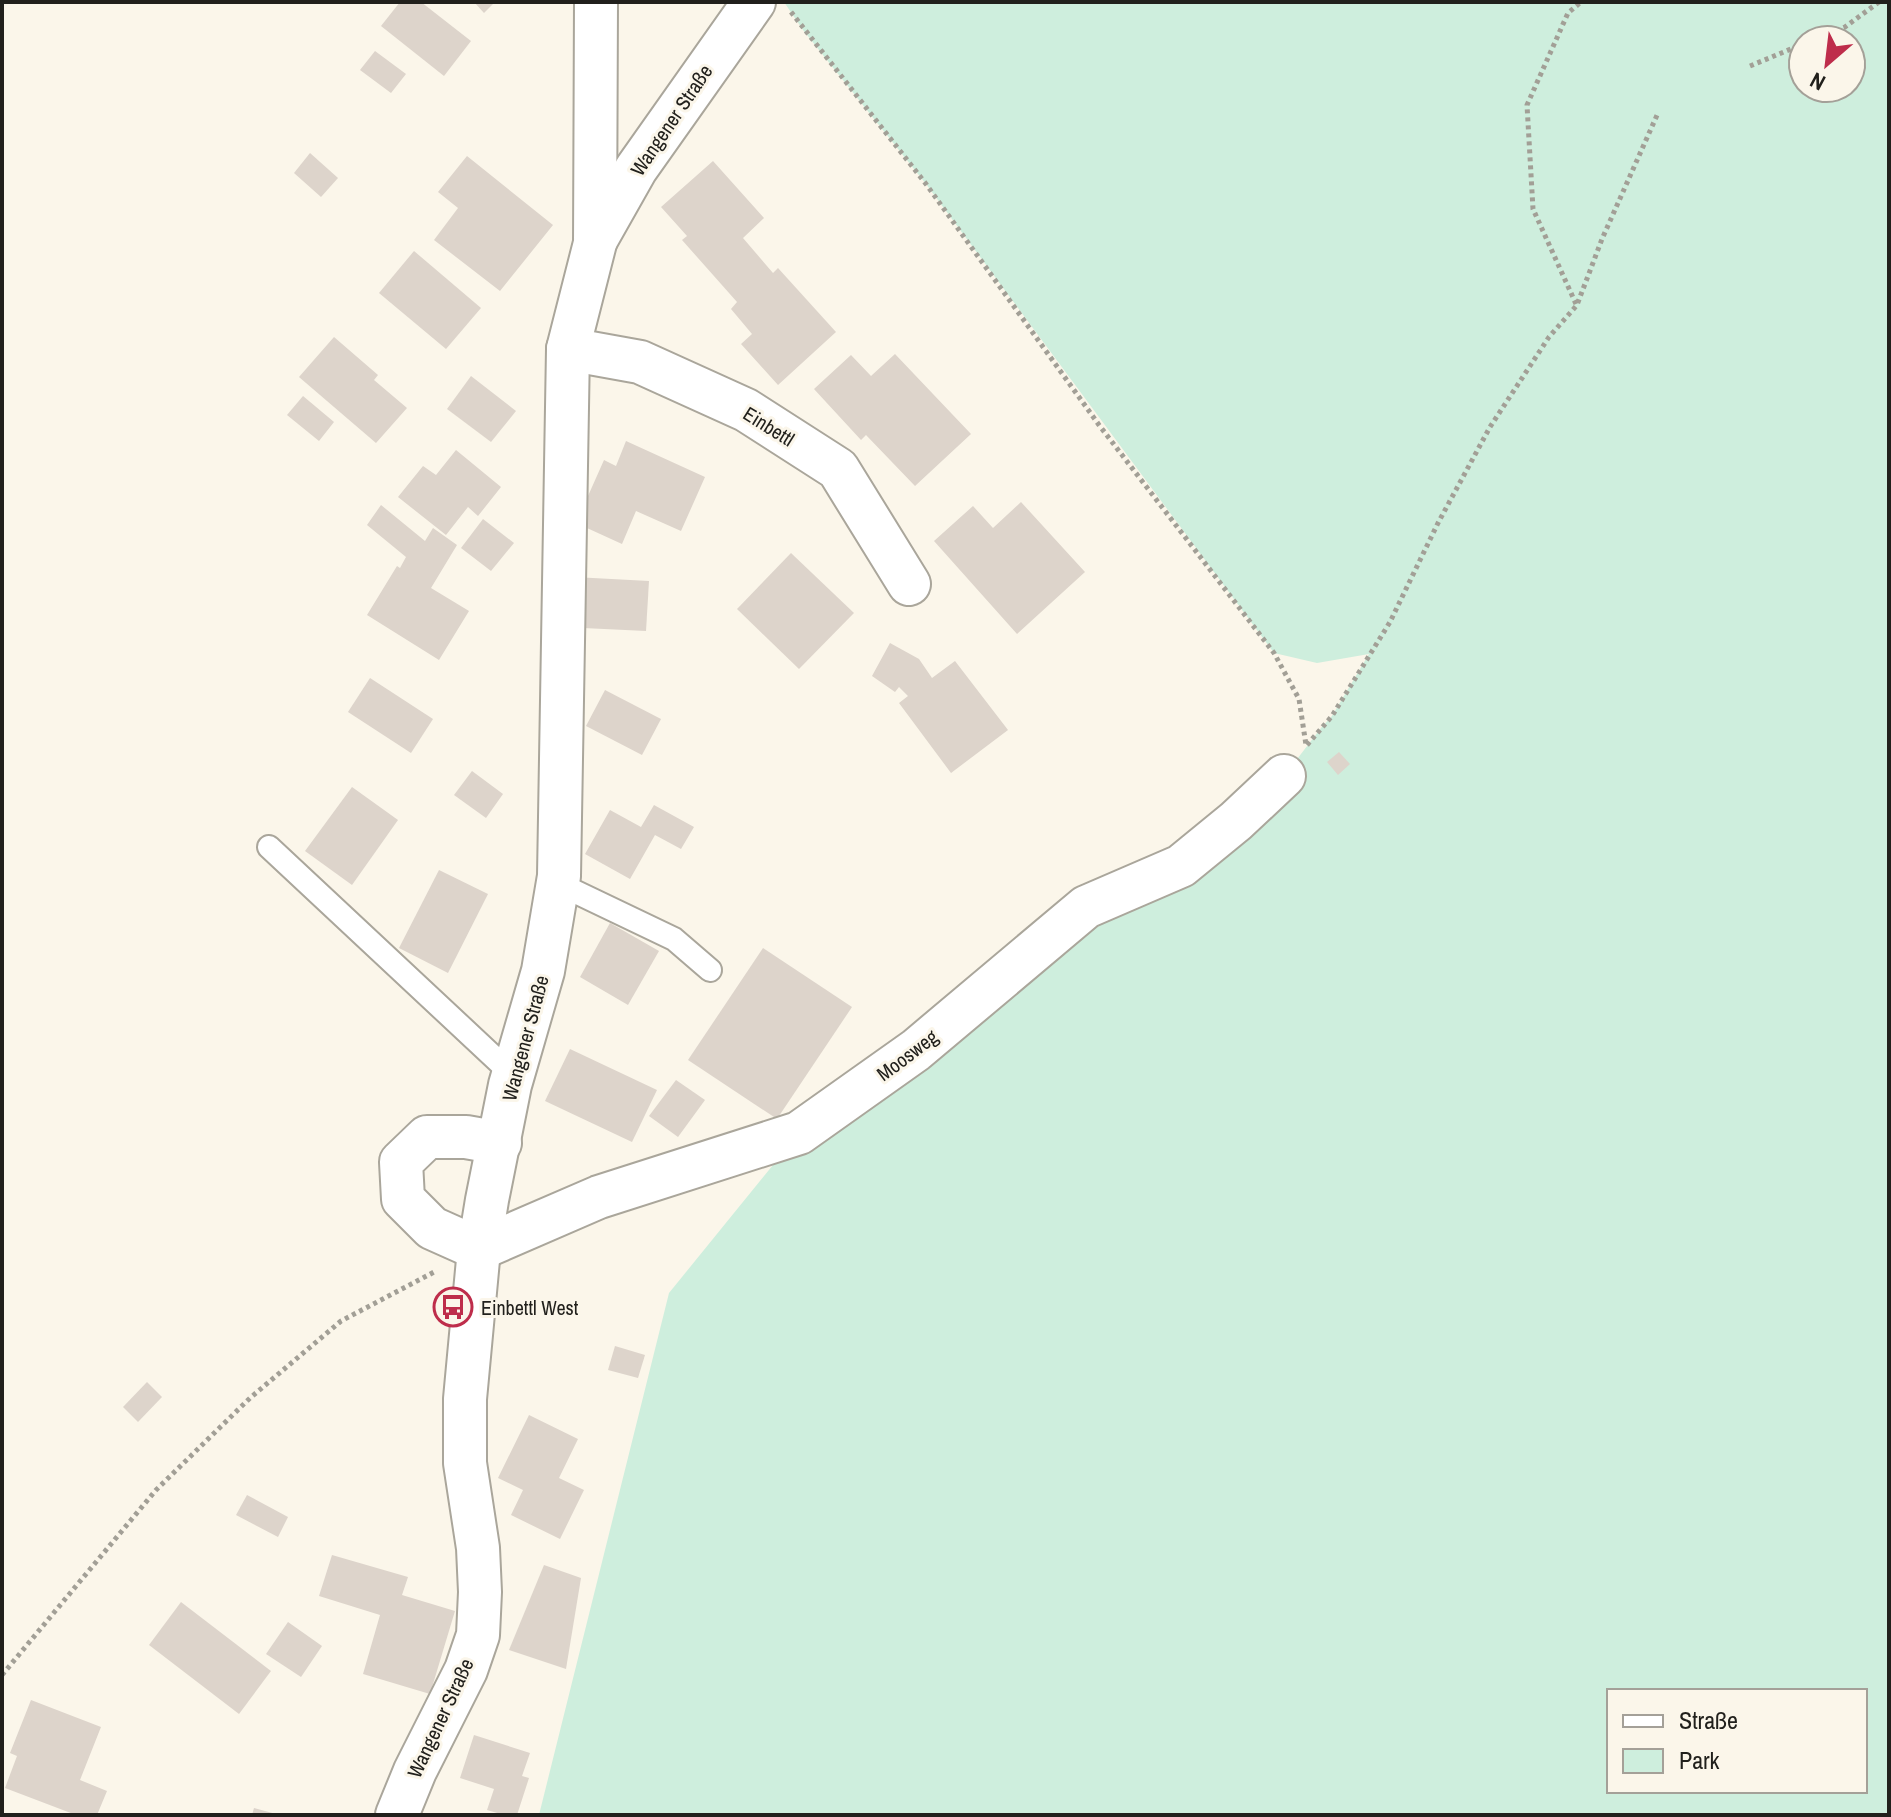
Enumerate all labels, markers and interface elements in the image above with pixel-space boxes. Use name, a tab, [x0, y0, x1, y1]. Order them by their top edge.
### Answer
north arrow	[1787, 24, 1867, 104]
street label: Wangener Straße	[624, 59, 718, 181]
text: N	[1805, 65, 1830, 98]
street label: Einbettl	[738, 400, 800, 452]
street label: Wangener Straße	[495, 972, 555, 1104]
street label: Moosweg	[871, 1023, 943, 1087]
bus stop icon: Einbettl West	[432, 1286, 474, 1328]
place label: Einbettl West	[481, 1294, 579, 1321]
street label: Wangener Straße	[401, 1654, 479, 1782]
legend	[1607, 1689, 1867, 1793]
text: Straße	[1679, 1704, 1738, 1736]
text: Park	[1679, 1744, 1720, 1776]

